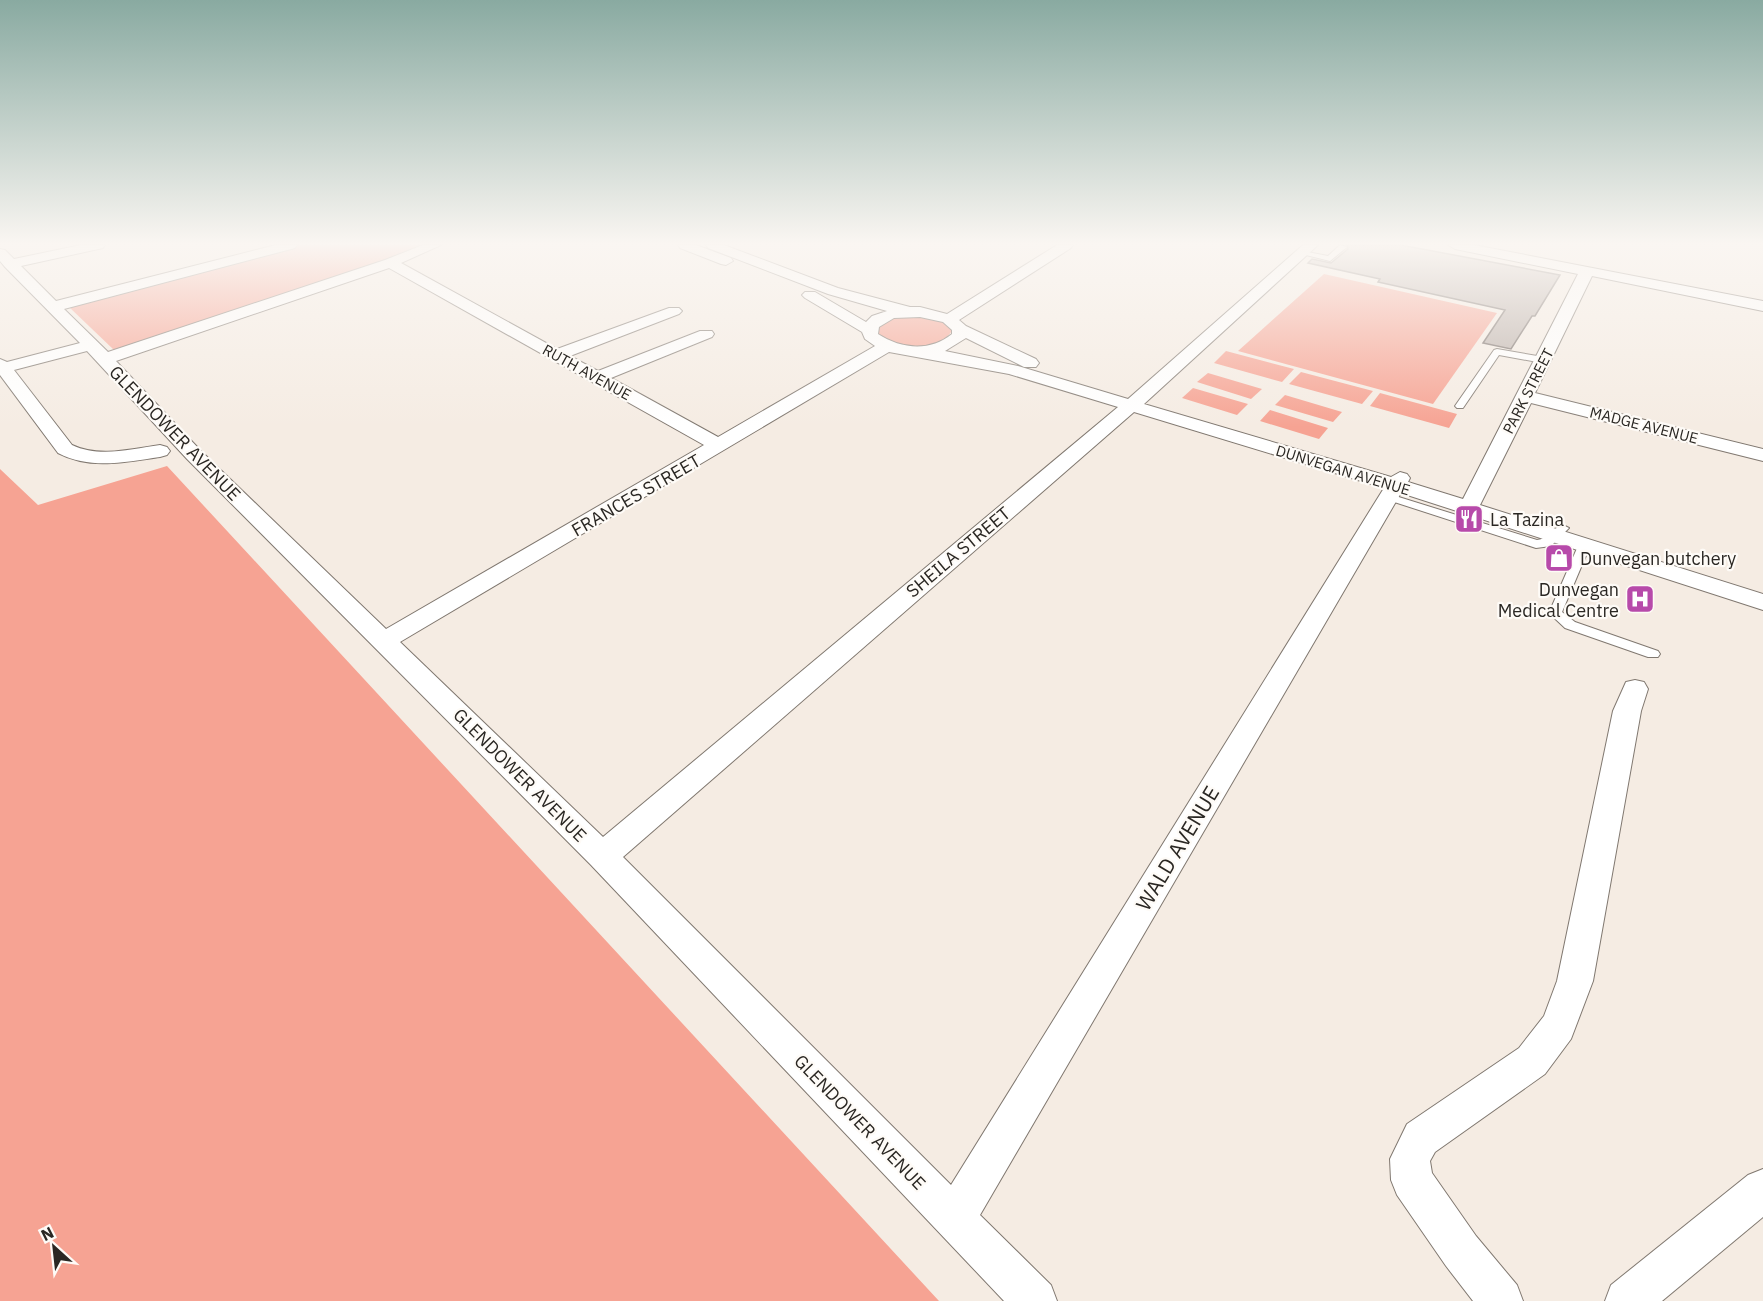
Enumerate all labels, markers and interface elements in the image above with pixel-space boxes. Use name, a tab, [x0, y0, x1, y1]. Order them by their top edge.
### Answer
street label: RUTH AVENUE	[539, 340, 635, 404]
street label: PARK STREET	[1498, 345, 1558, 437]
street label: GLENDOWER AVENUE	[104, 360, 246, 506]
street label: MADGE AVENUE	[1588, 402, 1700, 448]
street label: DUNVEGAN AVENUE	[1274, 441, 1412, 499]
street label: FRANCES STREET	[567, 449, 705, 541]
street label: SHEILA STREET	[901, 502, 1015, 602]
restaurant icon: La Tazina	[1453, 503, 1485, 535]
place label: La Tazina	[1490, 508, 1565, 531]
shop icon: Dunvegan butchery	[1543, 542, 1575, 574]
place label: Dunvegan butchery	[1580, 547, 1736, 570]
place label: Dunvegan Medical Centre	[1498, 578, 1619, 622]
hospital icon: Dunvegan Medical Centre	[1624, 583, 1656, 615]
street label: GLENDOWER AVENUE	[448, 703, 592, 847]
street label: WALD AVENUE	[1129, 781, 1225, 915]
street label: GLENDOWER AVENUE	[789, 1049, 931, 1195]
north arrow	[24, 1217, 84, 1277]
text: N	[37, 1222, 57, 1245]

